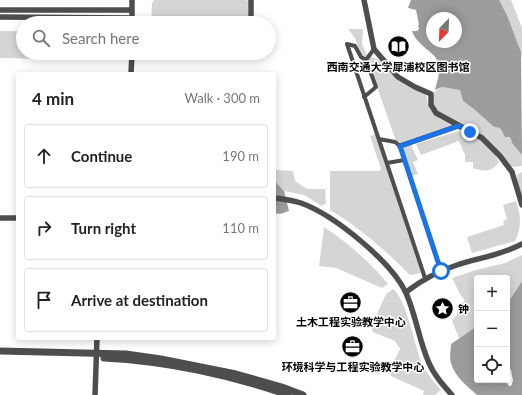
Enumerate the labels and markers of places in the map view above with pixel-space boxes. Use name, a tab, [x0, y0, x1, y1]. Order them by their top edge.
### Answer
library icon: 西南交通大学犀浦校区图书馆	[385, 34, 411, 60]
place label: 西南交通大学犀浦校区图书馆	[327, 60, 470, 73]
office icon: 土木工程实验教学中心	[338, 289, 364, 315]
place icon: 钟	[429, 296, 455, 322]
place label: 钟	[458, 302, 469, 315]
place label: 土木工程实验教学中心	[296, 315, 406, 328]
office icon: 环境科学与工程实验教学中心	[340, 334, 366, 360]
place label: 环境科学与工程实验教学中心	[282, 360, 425, 373]

